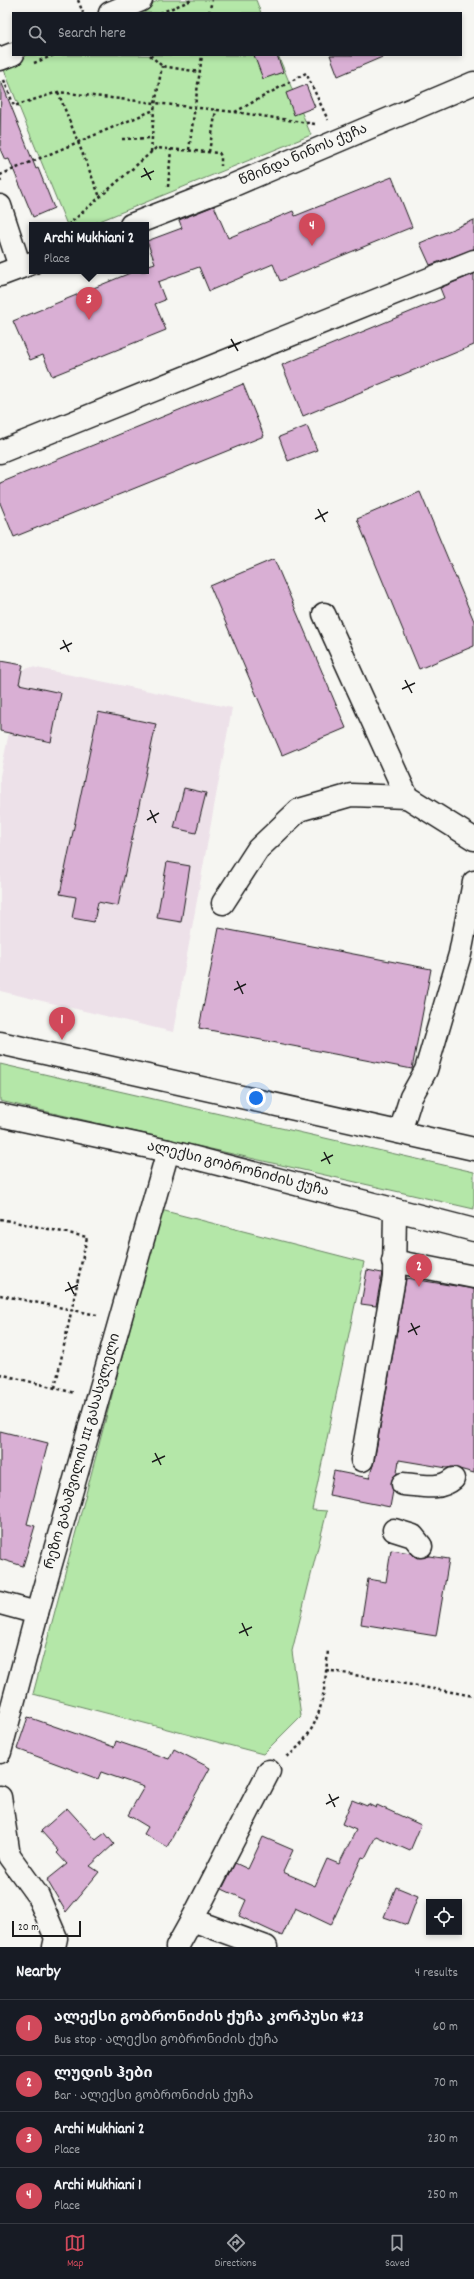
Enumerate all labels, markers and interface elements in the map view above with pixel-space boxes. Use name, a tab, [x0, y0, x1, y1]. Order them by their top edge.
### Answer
search box	[12, 12, 462, 56]
icon: search	[26, 23, 48, 45]
text: Search here	[58, 23, 126, 45]
street label: წმინდა ნინოს ქუჩა	[236, 119, 371, 191]
pin: 4	[299, 213, 325, 246]
popup	[29, 222, 149, 274]
text: Archi Mukhiani 2	[44, 228, 134, 250]
text: Place	[44, 250, 70, 269]
pin: 3	[76, 287, 102, 320]
pin: 1	[49, 1007, 75, 1040]
your location	[246, 1088, 266, 1108]
street label: ალექსი გობრონიძის ქუჩა	[145, 1137, 331, 1202]
pin: 2	[406, 1254, 432, 1287]
street label: რეზო გაბაშვილის III გასასვლელი	[40, 1331, 126, 1572]
map controls	[426, 1899, 462, 1935]
button: locate	[426, 1899, 462, 1935]
scale bar	[12, 1919, 81, 1938]
text: 20 m	[18, 1920, 39, 1936]
text: Nearby	[16, 1961, 60, 1985]
text: 4 results	[415, 1964, 458, 1983]
text: ალექსი გობრონიძის ქუჩა კორპუსი #23	[54, 2007, 364, 2029]
text: 1	[28, 2018, 30, 2037]
text: 60 m	[433, 2018, 458, 2037]
text: Bus stop · ალექსი გობრონიძის ქუჩა	[54, 2031, 279, 2050]
text: ლუდის ჰები	[54, 2063, 152, 2085]
text: 2	[26, 2074, 32, 2093]
text: 70 m	[434, 2074, 458, 2093]
text: Bar · ალექსი გობრონიძის ქუჩა	[54, 2087, 253, 2106]
text: Archi Mukhiani 2	[54, 2119, 145, 2141]
text: 3	[26, 2130, 32, 2149]
text: 230 m	[428, 2130, 458, 2149]
text: Place	[54, 2141, 80, 2160]
text: Archi Mukhiani 1	[54, 2175, 141, 2197]
text: 4	[26, 2186, 32, 2205]
text: 250 m	[427, 2186, 458, 2205]
text: Place	[54, 2197, 80, 2216]
tab: Map	[64, 2232, 86, 2272]
tab: Directions	[215, 2232, 257, 2272]
tab: Saved	[385, 2232, 410, 2272]

